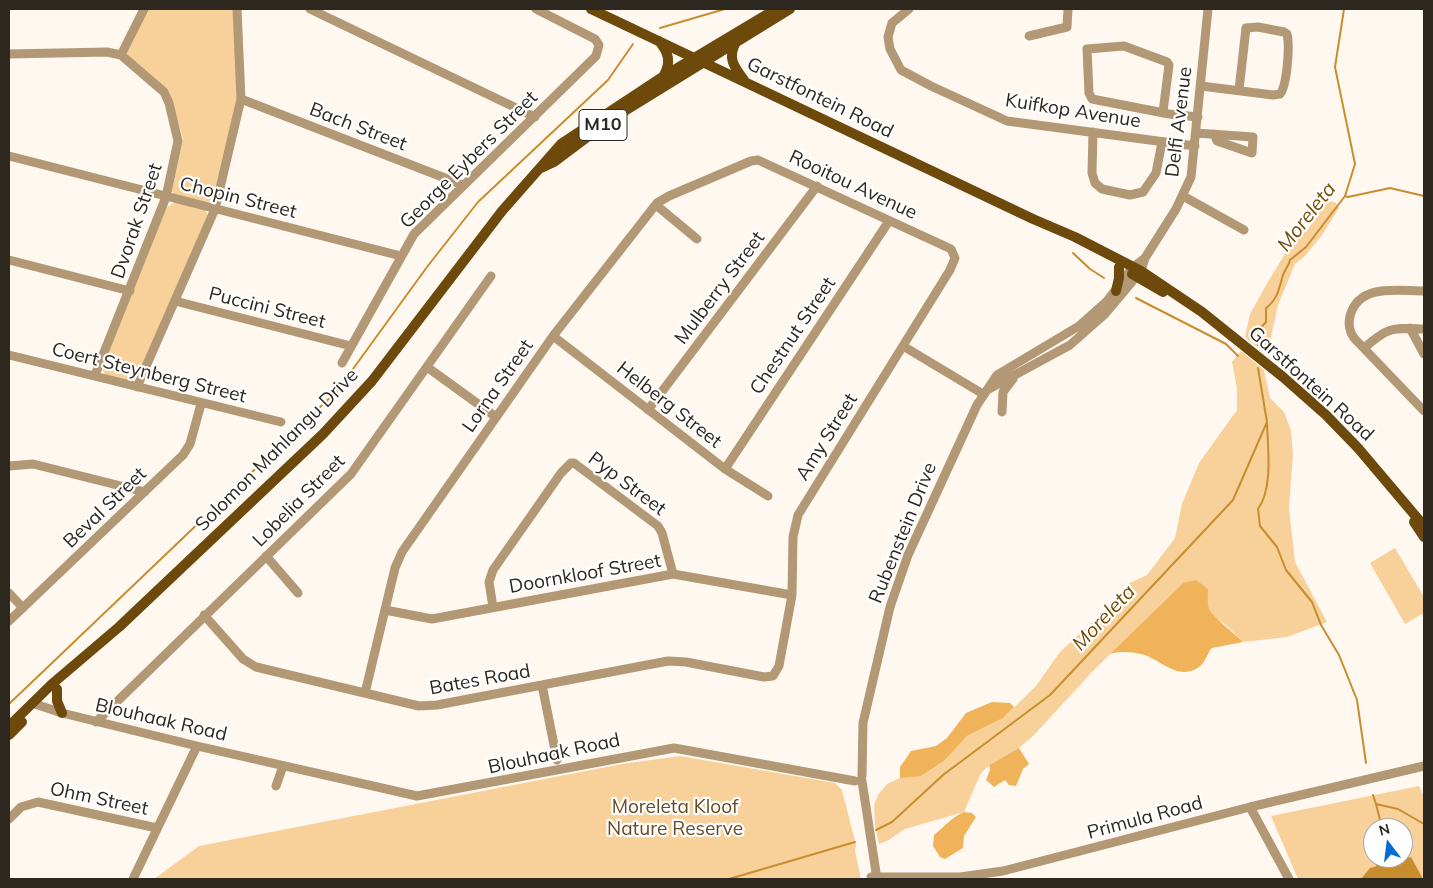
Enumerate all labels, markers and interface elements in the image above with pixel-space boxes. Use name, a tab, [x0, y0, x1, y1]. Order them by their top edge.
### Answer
street label: Garstfontein Road	[743, 53, 897, 143]
street label: Delfi Avenue	[1161, 65, 1197, 179]
street label: George Eybers Street	[395, 86, 543, 234]
street label: Kuifkop Avenue	[1004, 89, 1142, 133]
street label: Bach Street	[306, 98, 410, 156]
road number: M10	[579, 110, 627, 140]
street label: Rooitou Avenue	[785, 145, 921, 225]
street label: Dvorak Street	[107, 160, 167, 282]
street label: Chopin Street	[177, 172, 299, 224]
water label: Moreleta	[1273, 178, 1341, 256]
street label: Mulberry Street	[670, 227, 770, 349]
street label: Chestnut Street	[745, 273, 841, 399]
street label: Puccini Street	[206, 282, 328, 334]
street label: Garstfontein Road	[1244, 322, 1378, 446]
street label: Lorna Street	[458, 335, 538, 437]
street label: Coert Steynberg Street	[49, 338, 249, 408]
street label: Helberg Street	[612, 357, 726, 453]
street label: Solomon Mahlangu Drive	[191, 364, 363, 536]
street label: Amy Street	[791, 389, 863, 485]
street label: Pyp Street	[584, 447, 670, 521]
street label: Lobelia Street	[248, 450, 350, 552]
street label: Rubenstein Drive	[864, 459, 942, 607]
street label: Beval Street	[59, 463, 151, 553]
street label: Doornkloof Street	[507, 549, 663, 599]
water label: Moreleta	[1068, 580, 1140, 656]
street label: Bates Road	[428, 660, 532, 700]
street label: Blouhaak Road	[93, 694, 229, 746]
street label: Blouhaak Road	[486, 729, 622, 779]
street label: Ohm Street	[48, 777, 150, 821]
street label: Primula Road	[1085, 792, 1205, 844]
park label: Moreleta Kloof Nature Reserve	[607, 796, 743, 840]
north arrow	[1363, 818, 1413, 868]
text: N	[1377, 819, 1392, 840]

